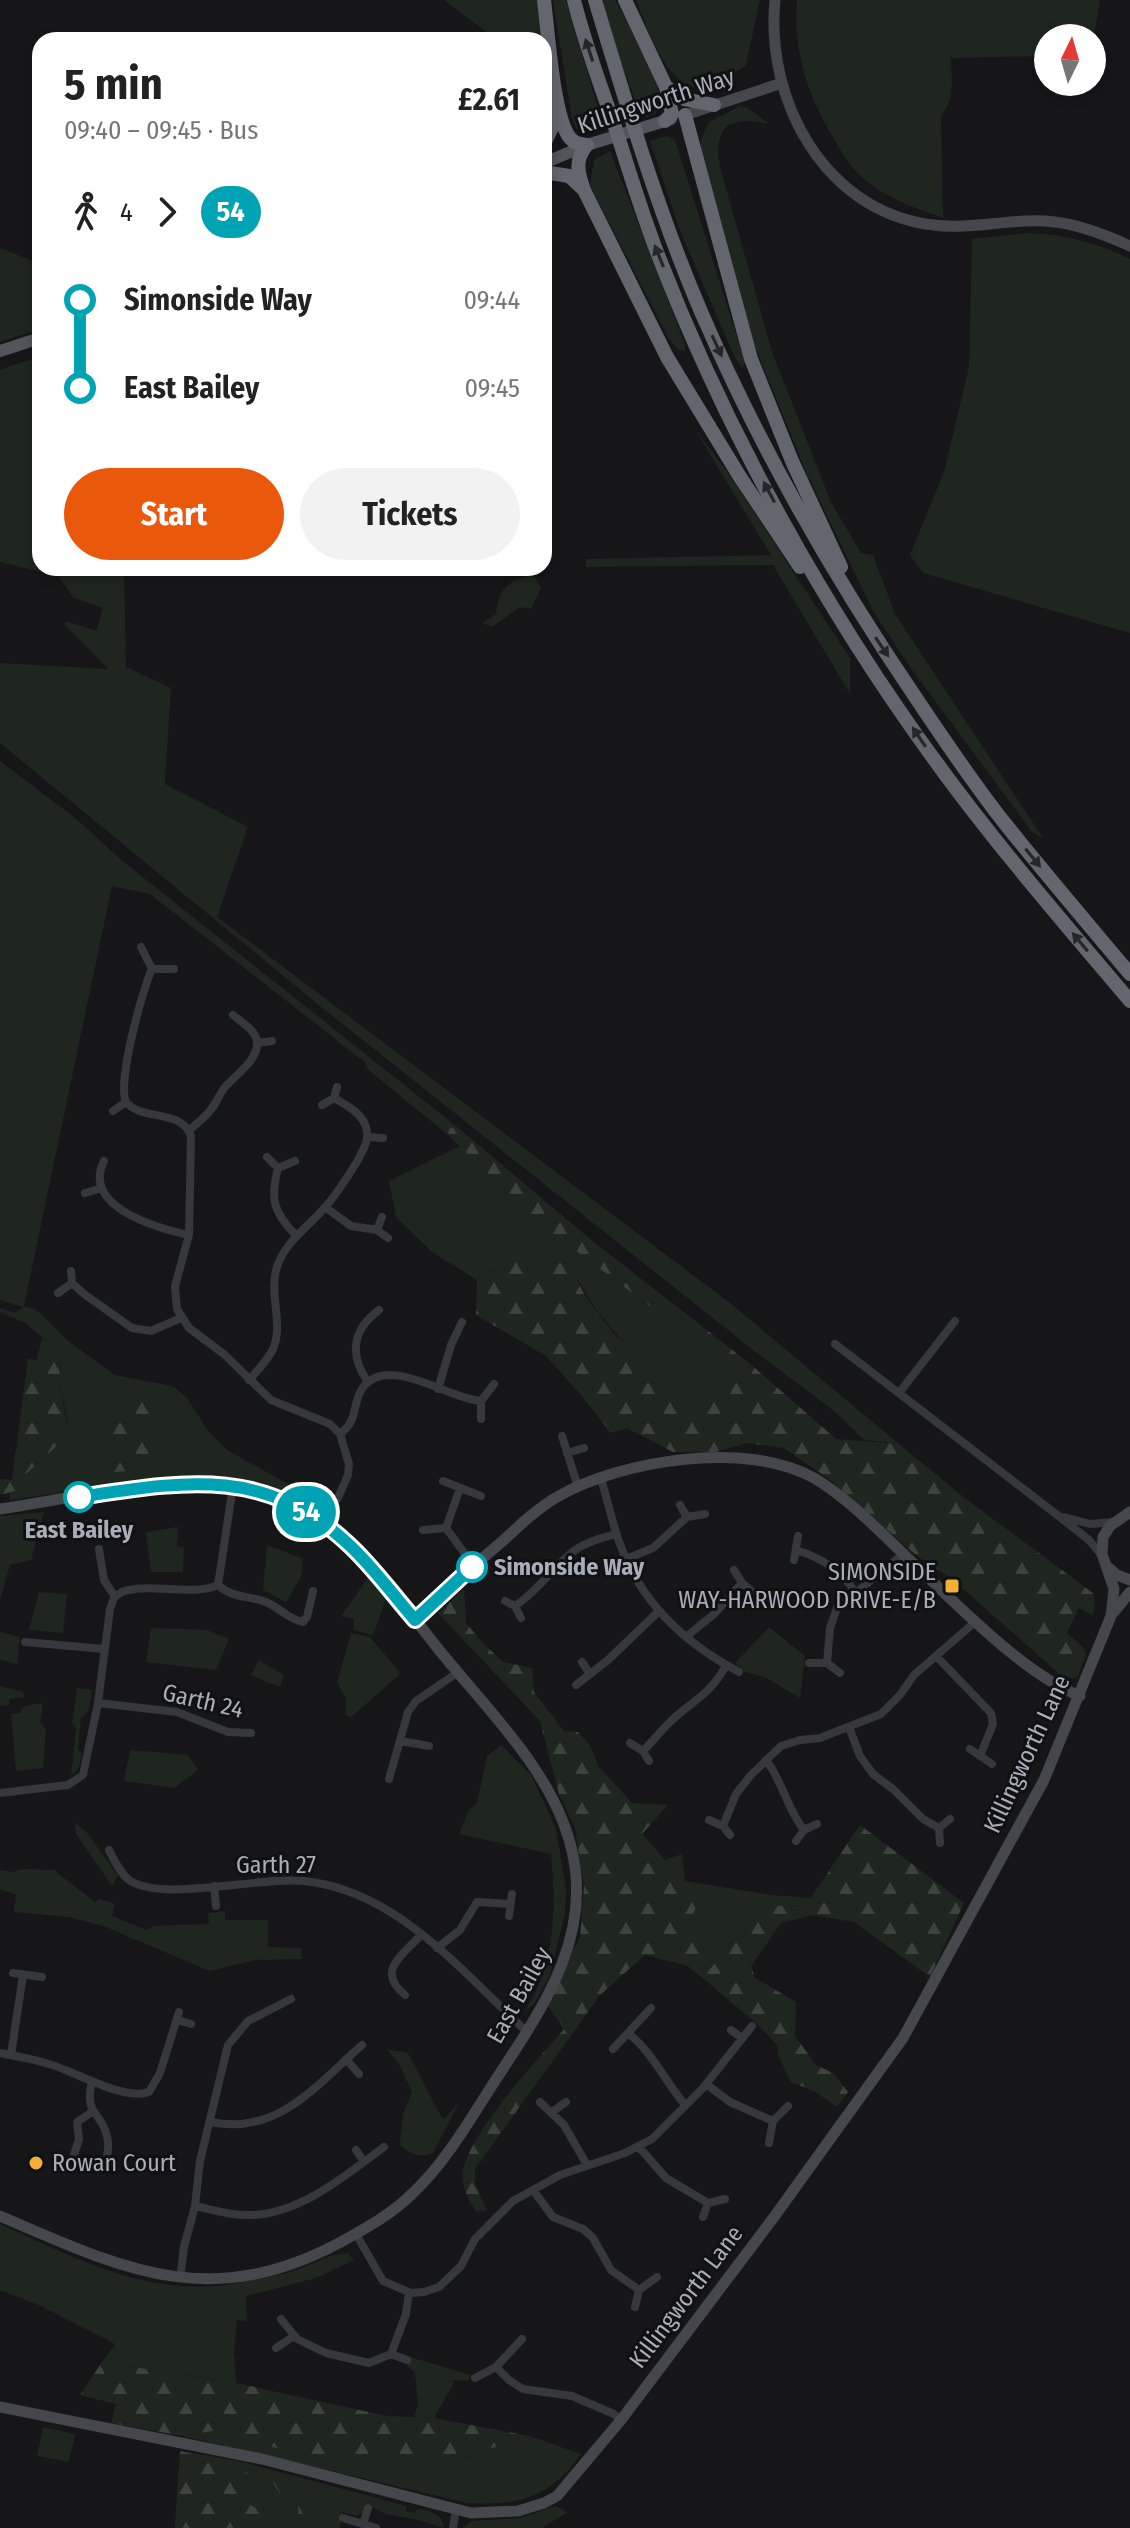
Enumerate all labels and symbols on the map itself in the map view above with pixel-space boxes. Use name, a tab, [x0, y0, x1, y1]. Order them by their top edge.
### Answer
north arrow	[1034, 24, 1106, 96]
one-way arrow	[583, 37, 595, 61]
street label: Killingworth Way	[574, 62, 738, 140]
one-way arrow	[652, 244, 665, 268]
one-way arrow	[710, 334, 724, 357]
one-way arrow	[762, 480, 775, 503]
one-way arrow	[874, 636, 888, 658]
one-way arrow	[912, 726, 927, 748]
one-way arrow	[1024, 848, 1041, 868]
one-way arrow	[1071, 932, 1089, 951]
marker: East Bailey	[64, 1482, 94, 1512]
line badge: 54	[270, 1486, 342, 1538]
place label: East Bailey	[25, 1516, 134, 1544]
marker: Simonside Way	[457, 1552, 487, 1582]
place label: Simonside Way	[494, 1553, 645, 1581]
place label: SIMONSIDE WAY-HARWOOD DRIVE-E/B	[678, 1558, 936, 1614]
marker: SIMONSIDE WAY-HARWOOD DRIVE-E/B	[943, 1577, 961, 1595]
street label: Killingworth Lane	[978, 1671, 1076, 1837]
street label: Garth 24	[160, 1678, 246, 1724]
street label: Garth 27	[236, 1851, 316, 1879]
street label: East Bailey	[481, 1942, 557, 2048]
place label: Rowan Court	[52, 2149, 176, 2177]
marker: Rowan Court	[27, 2154, 45, 2172]
street label: Killingworth Lane	[623, 2220, 749, 2374]

